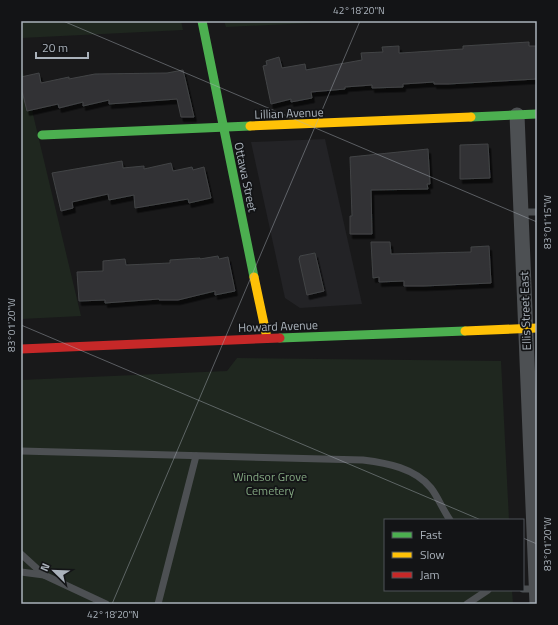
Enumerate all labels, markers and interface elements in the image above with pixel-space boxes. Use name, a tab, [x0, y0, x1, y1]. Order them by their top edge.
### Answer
text: 42°18'20"N	[333, 3, 385, 18]
scale bar	[36, 34, 88, 60]
text: 20 m	[42, 38, 68, 57]
street label: Lillian Avenue	[254, 102, 324, 124]
street label: Ottawa Street	[229, 140, 263, 214]
text: 83°01'15"W	[540, 195, 555, 249]
street label: Ellis Street East	[514, 270, 536, 351]
text: 83°01'20"W	[4, 298, 19, 352]
street label: Howard Avenue	[238, 315, 318, 337]
park label: Windsor Grove Cemetery	[233, 467, 307, 500]
text: 83°01'20"W	[540, 517, 555, 571]
legend	[384, 519, 524, 591]
text: Fast	[420, 525, 443, 544]
text: Slow	[420, 545, 445, 564]
north arrow	[34, 551, 74, 591]
text: N	[36, 560, 54, 574]
text: Jam	[420, 565, 440, 584]
text: 42°18'20"N	[87, 607, 139, 622]

